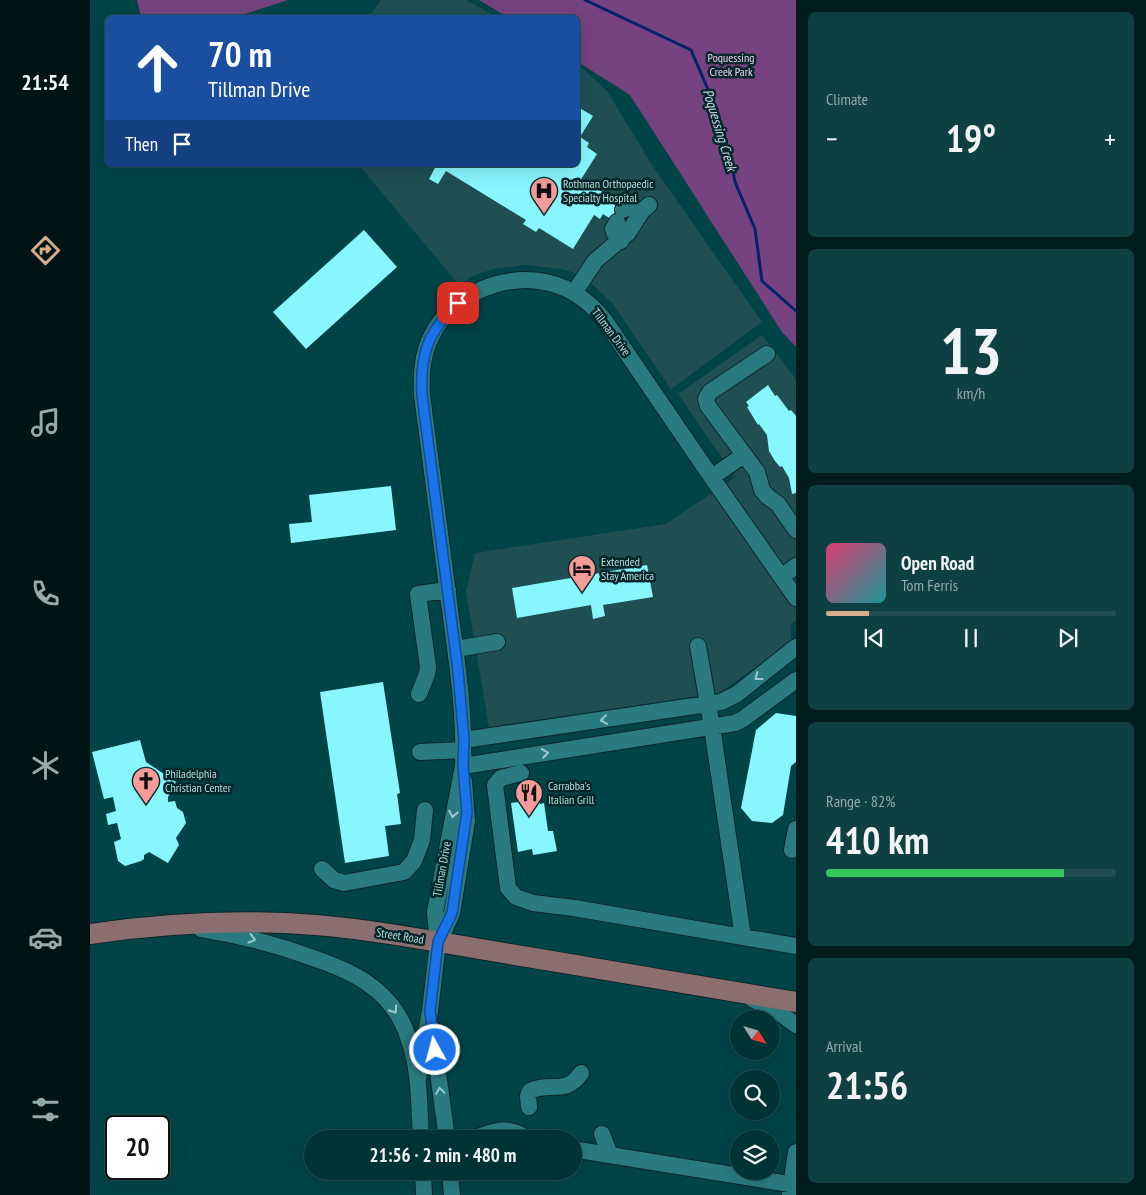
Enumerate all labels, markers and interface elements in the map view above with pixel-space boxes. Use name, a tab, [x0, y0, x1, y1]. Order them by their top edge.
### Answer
text: 70 m	[208, 31, 272, 77]
icon: ahead	[125, 35, 190, 100]
park label: Poquessing Creek Park	[708, 50, 754, 79]
text: 21:54	[21, 68, 69, 96]
text: Tillman Drive	[208, 75, 310, 103]
water label: Poquessing Creek	[699, 87, 741, 175]
text: Climate	[826, 89, 868, 109]
text: 19°	[946, 113, 996, 162]
text: −	[826, 120, 838, 157]
text: +	[1104, 120, 1116, 157]
icon: arrive	[168, 130, 196, 158]
text: Then	[125, 132, 158, 156]
hospital icon: Rothman Orthopaedic Specialty Hospital	[529, 176, 559, 215]
place label: Rothman Orthopaedic Specialty Hospital	[563, 176, 654, 205]
icon: directions	[28, 233, 63, 268]
pin	[437, 282, 479, 324]
icon: arrive	[444, 289, 472, 317]
street label: Tillman Drive	[589, 305, 634, 359]
text: 13	[940, 308, 1002, 392]
text: km/h	[957, 383, 985, 403]
icon: music	[28, 405, 63, 440]
text: Open Road	[901, 551, 974, 575]
hotel icon: Extended Stay America	[567, 554, 597, 593]
place label: Extended Stay America	[601, 554, 654, 583]
text: Tom Ferris	[901, 575, 958, 595]
icon: phone	[28, 576, 63, 611]
icon: previous	[860, 624, 888, 652]
icon: pause	[957, 624, 985, 652]
icon: next	[1054, 624, 1082, 652]
one-way arrow	[755, 672, 764, 680]
one-way arrow	[600, 714, 608, 725]
icon: climate	[28, 748, 63, 783]
one-way arrow	[541, 749, 550, 759]
church icon: Philadelphia Christian Center	[131, 766, 161, 805]
place label: Philadelphia Christian Center	[165, 766, 232, 795]
restaurant icon: Carrabba's Italian Grill	[514, 778, 544, 817]
place label: Carrabba's Italian Grill	[548, 778, 595, 807]
text: Range · 82%	[826, 791, 895, 811]
one-way arrow	[448, 809, 458, 818]
text: 410 km	[826, 815, 929, 864]
street label: Tillman Drive	[429, 840, 454, 898]
icon: car	[28, 920, 63, 955]
street label: Street Road	[375, 924, 425, 947]
one-way arrow	[247, 933, 256, 944]
one-way arrow	[388, 1004, 397, 1014]
north arrow	[730, 1010, 780, 1060]
map controls	[730, 1010, 780, 1180]
position arrow	[408, 1023, 460, 1075]
text: Arrival	[826, 1036, 862, 1056]
text: 21:56	[826, 1060, 908, 1109]
button: search	[730, 1070, 780, 1120]
one-way arrow	[436, 1086, 446, 1095]
icon: filters	[28, 1092, 63, 1127]
speed limit sign: 20	[105, 1115, 170, 1180]
button: layers	[730, 1130, 780, 1180]
text: 21:56 · 2 min · 480 m	[370, 1143, 516, 1167]

